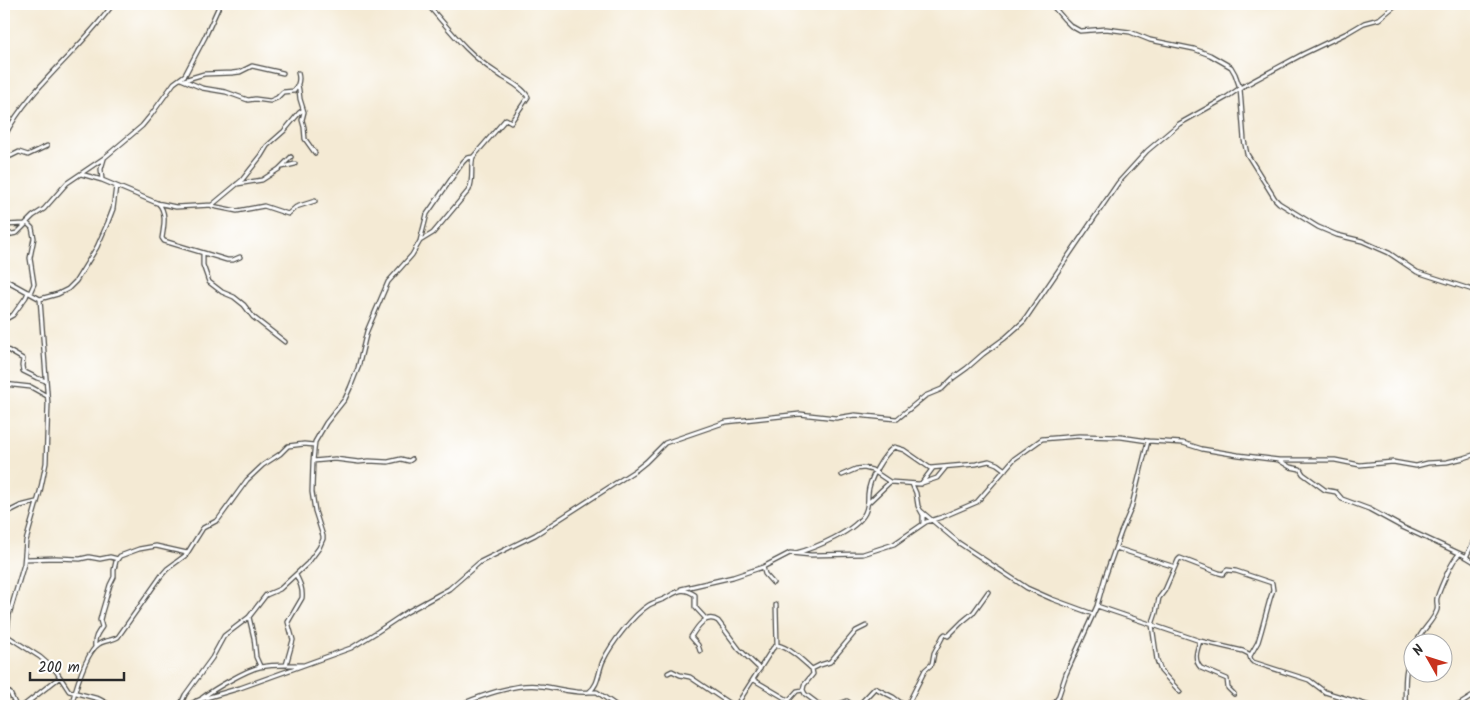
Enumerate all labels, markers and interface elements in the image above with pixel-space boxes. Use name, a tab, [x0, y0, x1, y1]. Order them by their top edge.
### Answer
north arrow	[1402, 632, 1452, 682]
text: N	[1407, 640, 1430, 661]
scale bar	[30, 650, 124, 682]
text: 200 m	[38, 656, 80, 680]

